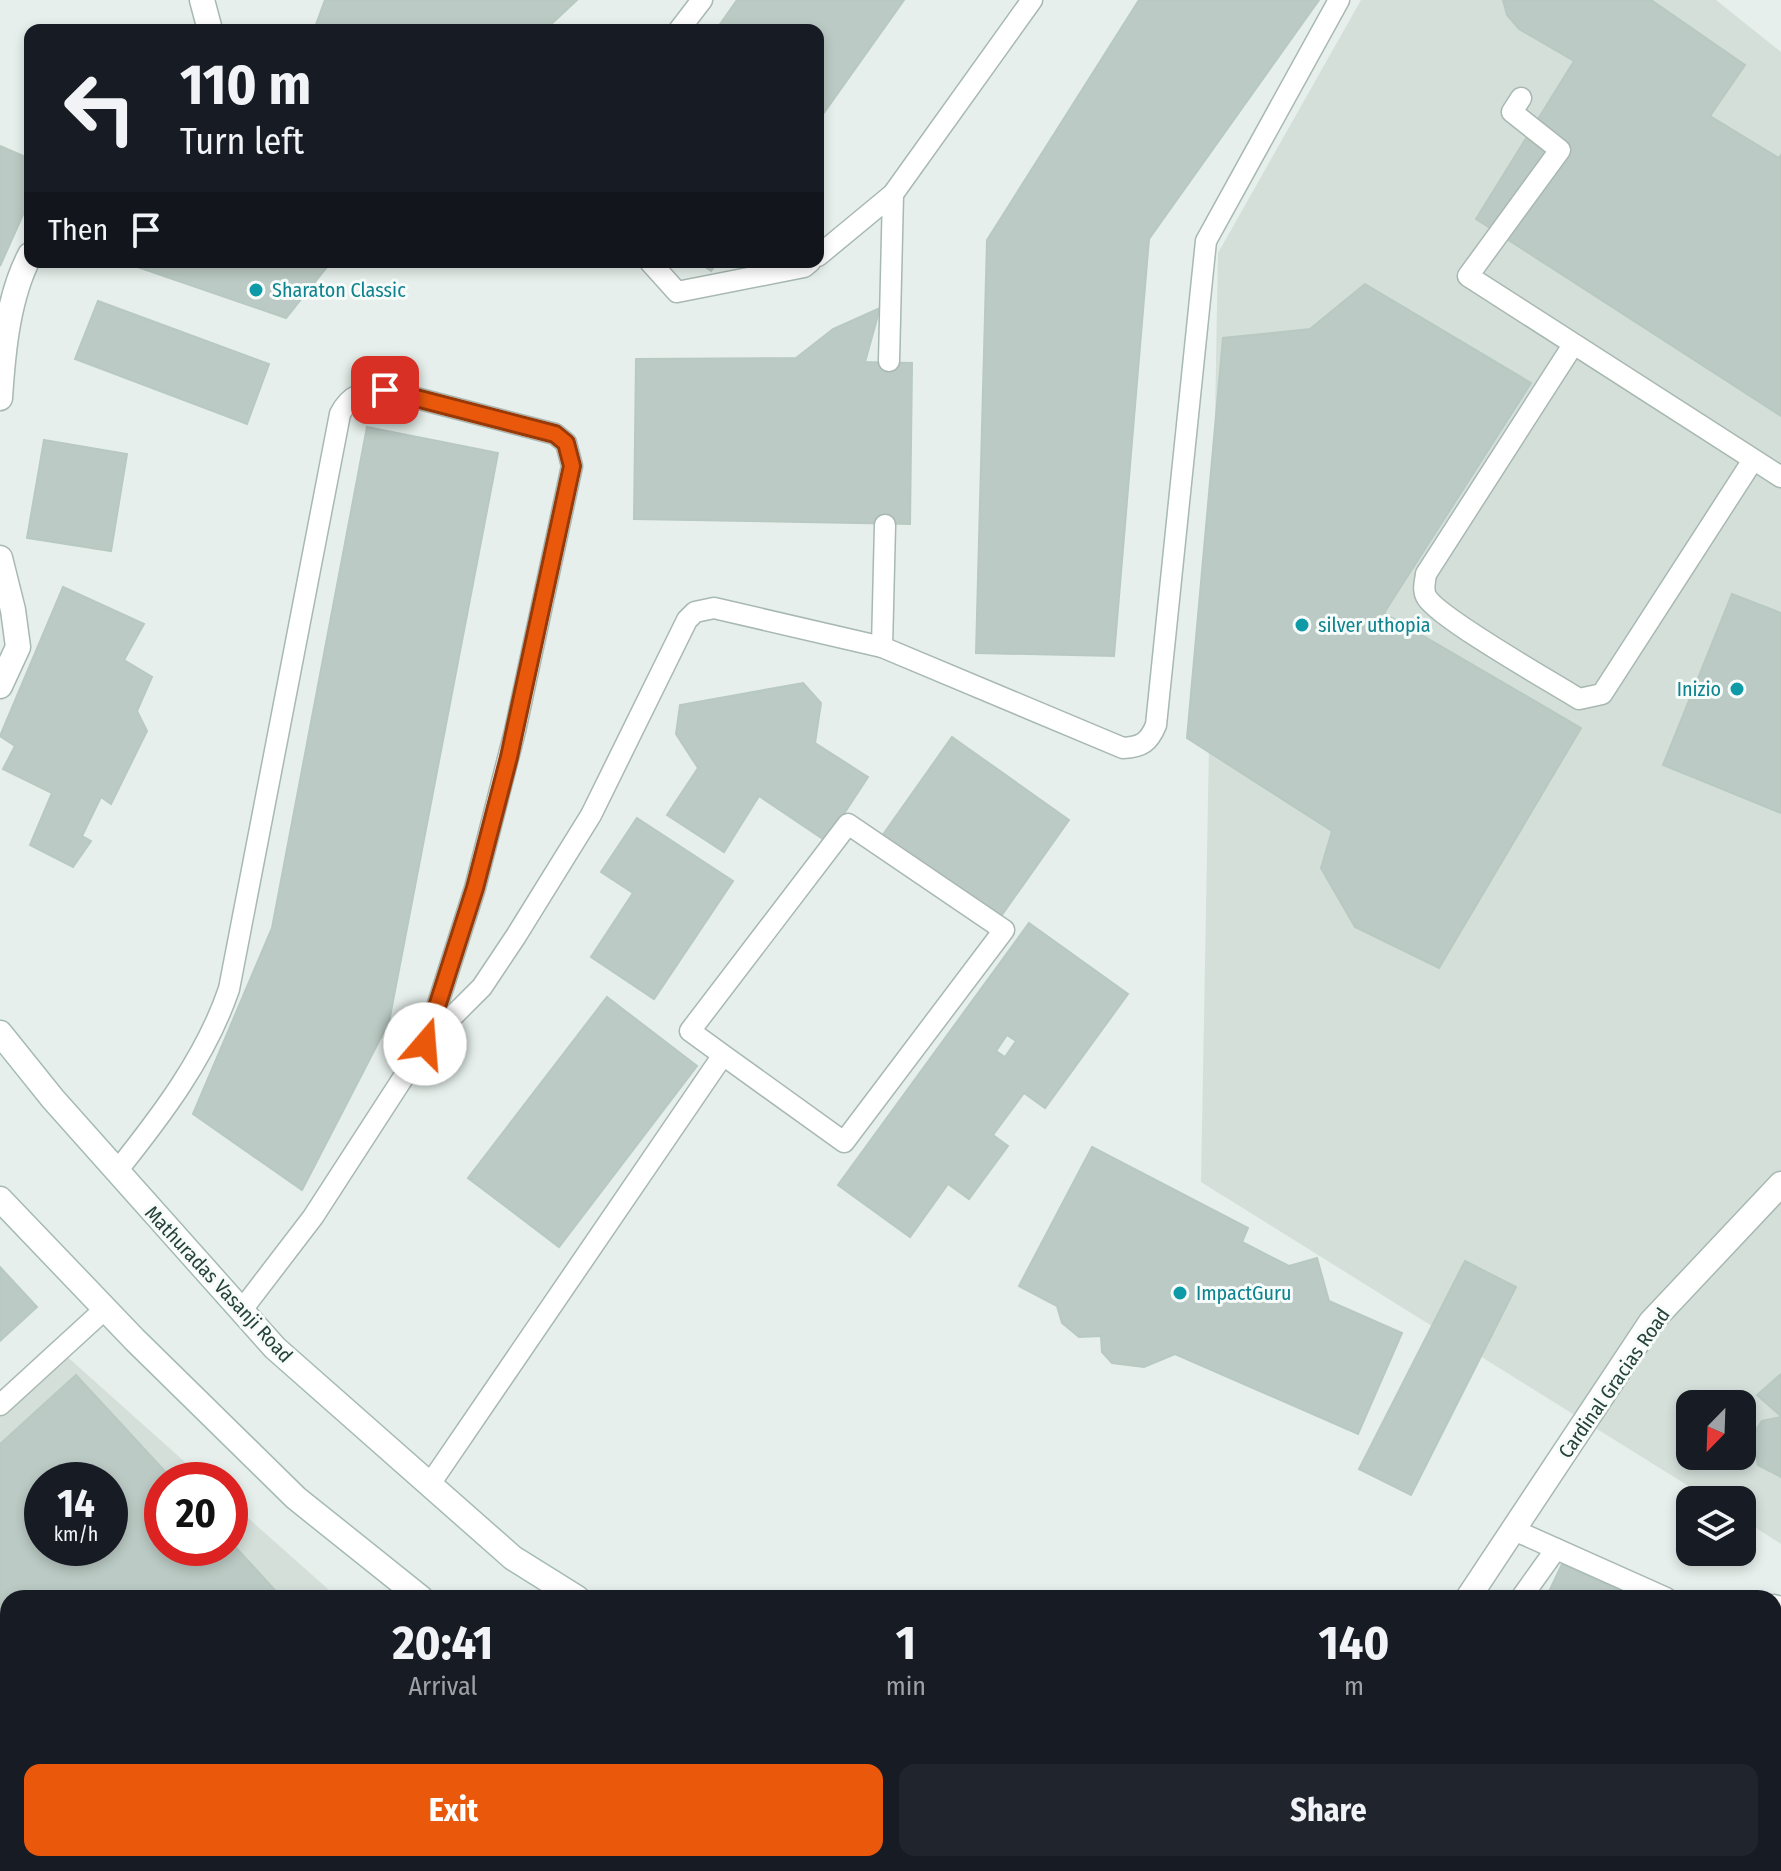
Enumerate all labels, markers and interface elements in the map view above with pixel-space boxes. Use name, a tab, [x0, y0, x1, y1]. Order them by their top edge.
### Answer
text: 110 m	[180, 52, 311, 119]
icon: left	[48, 56, 152, 160]
text: Turn left	[180, 120, 304, 164]
icon: arrive	[124, 208, 168, 252]
text: Then	[48, 212, 108, 248]
place label: Sharaton Classic	[272, 278, 406, 302]
marker: Sharaton Classic	[247, 281, 265, 299]
pin	[351, 356, 419, 424]
icon: arrive	[363, 368, 407, 412]
place label: silver uthopia	[1318, 613, 1431, 637]
marker: silver uthopia	[1293, 616, 1311, 634]
place label: Inizio	[1677, 677, 1721, 701]
marker: Inizio	[1728, 680, 1746, 698]
position arrow	[383, 1002, 467, 1086]
street label: Mathuradas Vasanji Road	[140, 1201, 298, 1367]
place label: ImpactGuru	[1196, 1281, 1291, 1305]
marker: ImpactGuru	[1171, 1284, 1189, 1302]
street label: Cardinal Gracias Road	[1553, 1303, 1675, 1463]
north arrow	[1676, 1390, 1756, 1470]
map controls	[1676, 1390, 1756, 1566]
speed limit sign: 20	[144, 1462, 248, 1566]
text: 14	[57, 1480, 95, 1528]
button: layers	[1676, 1486, 1756, 1566]
text: km/h	[54, 1522, 98, 1546]
text: 20:41	[392, 1614, 493, 1672]
text: 1	[896, 1614, 916, 1672]
text: 140	[1318, 1614, 1390, 1672]
text: Arrival	[408, 1671, 477, 1702]
text: min	[886, 1671, 926, 1702]
text: m	[1344, 1671, 1364, 1702]
button: Exit	[24, 1764, 883, 1856]
button: Share	[899, 1764, 1758, 1856]

